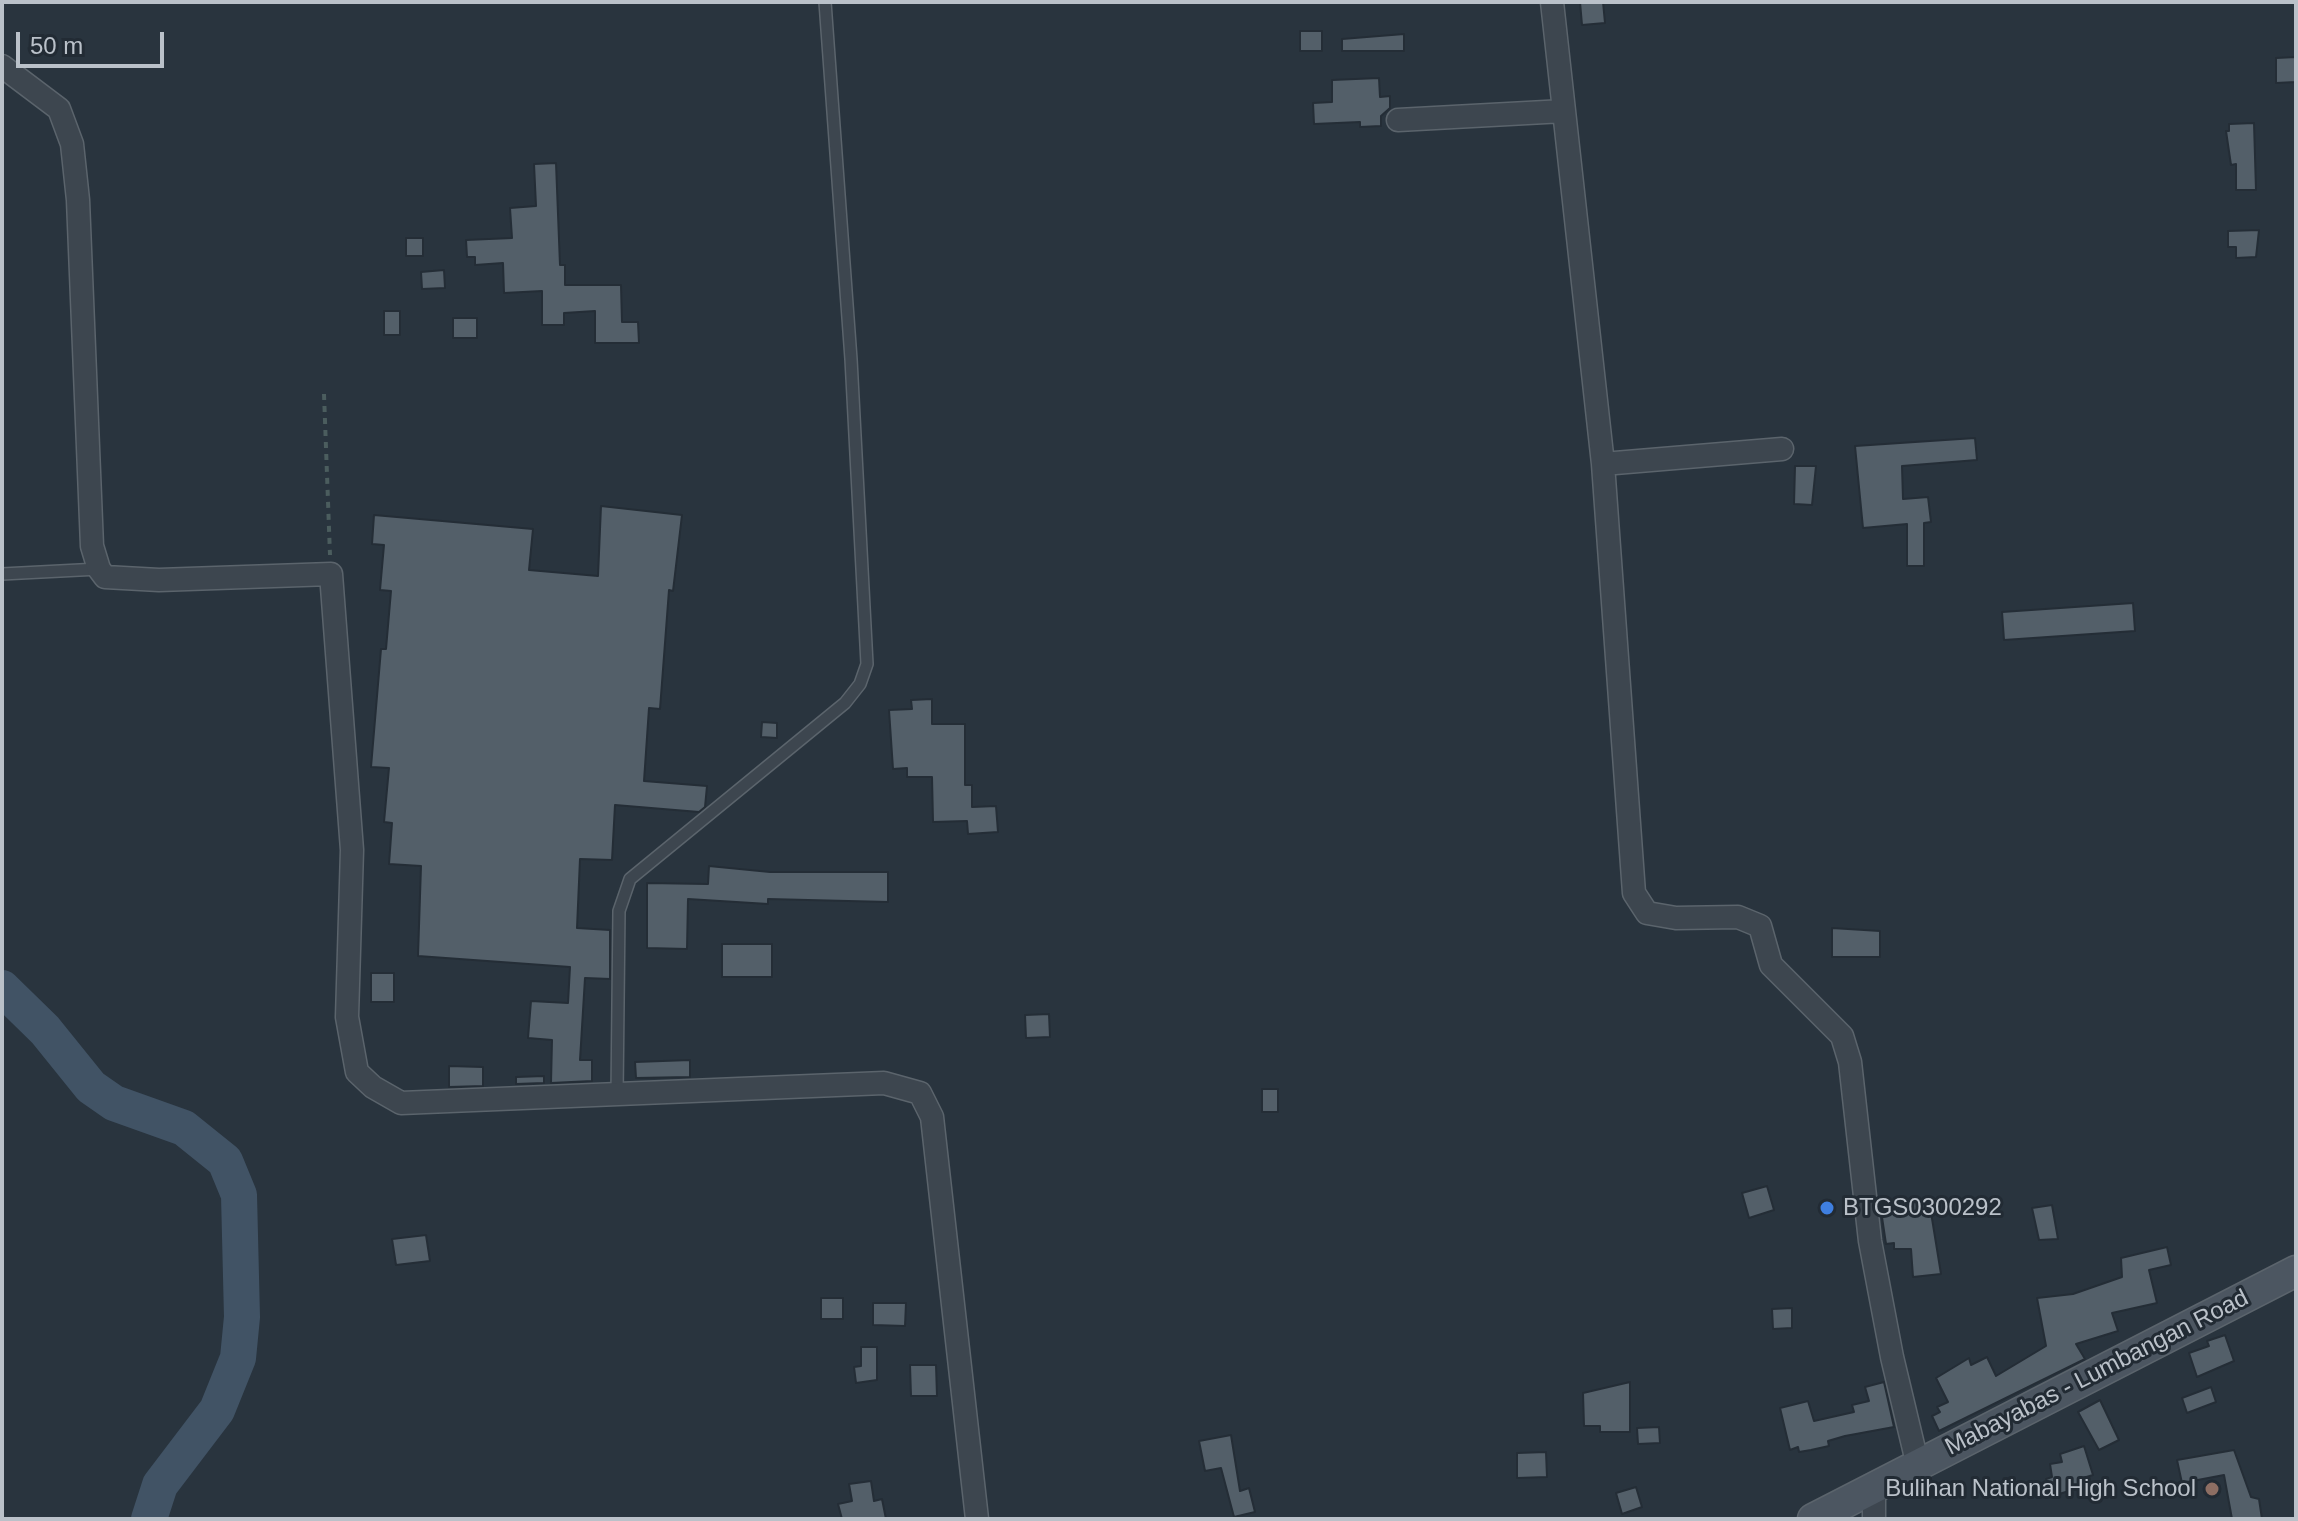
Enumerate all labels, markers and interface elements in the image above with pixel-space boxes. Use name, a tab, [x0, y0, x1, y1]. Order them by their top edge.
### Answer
scale bar	[20, 16, 168, 66]
text: 50 m	[30, 32, 83, 59]
place label: BTGS0300292	[1843, 1194, 2002, 1222]
marker: BTGS0300292	[1818, 1199, 1836, 1217]
street label: Mabayabas - Lumbangan Road	[1941, 1284, 2253, 1462]
place label: Bulihan National High School	[1885, 1475, 2196, 1503]
marker: Bulihan National High School	[2203, 1480, 2221, 1498]

